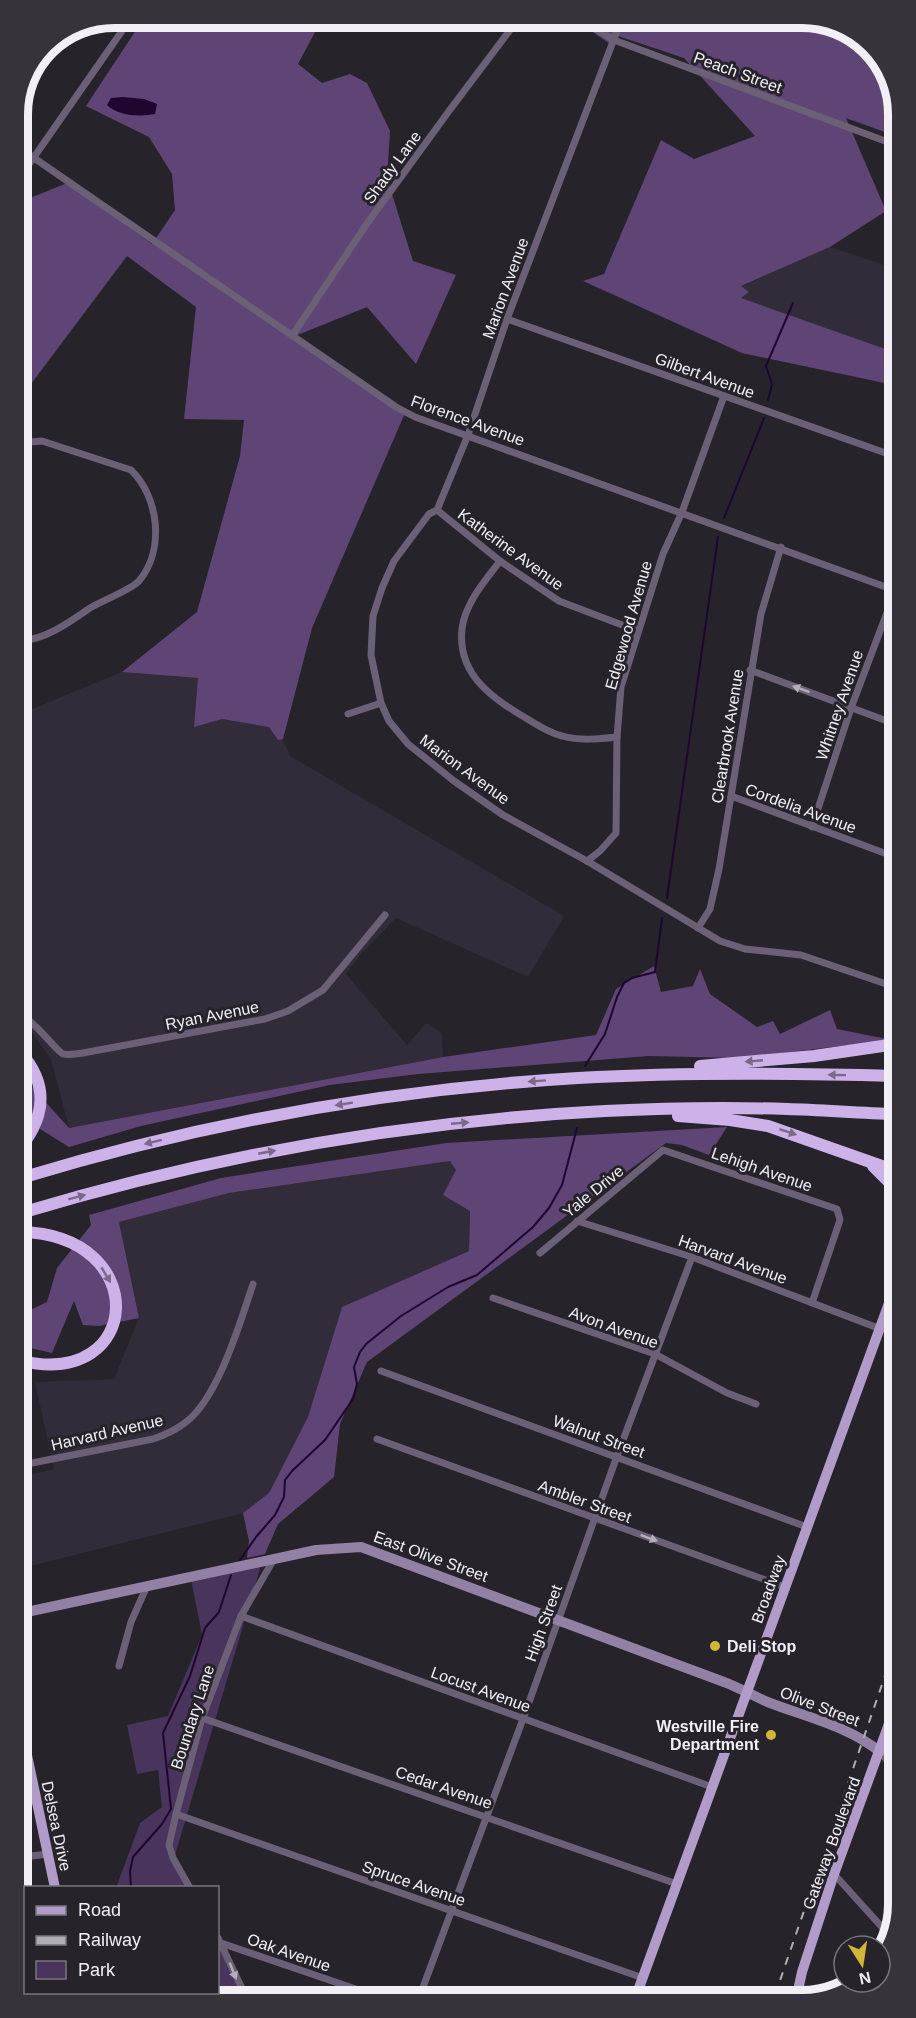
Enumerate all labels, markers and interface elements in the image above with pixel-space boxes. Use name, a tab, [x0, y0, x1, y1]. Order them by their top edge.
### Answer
street label: Peach Street	[691, 49, 785, 96]
street label: Shady Lane	[360, 128, 424, 207]
street label: Marion Avenue	[479, 235, 532, 341]
street label: Gilbert Avenue	[653, 350, 757, 401]
street label: Florence Avenue	[409, 392, 527, 449]
street label: Katherine Avenue	[455, 505, 567, 593]
street label: Edgewood Avenue	[602, 559, 655, 691]
street label: Whitney Avenue	[813, 648, 866, 762]
street label: Clearbrook Avenue	[708, 668, 747, 804]
one-way arrow	[792, 684, 810, 693]
street label: Marion Avenue	[417, 731, 513, 808]
street label: Cordelia Avenue	[743, 780, 859, 837]
street label: Ryan Avenue	[164, 998, 260, 1033]
one-way arrow	[745, 1057, 764, 1066]
one-way arrow	[828, 1070, 847, 1080]
one-way arrow	[528, 1076, 547, 1086]
one-way arrow	[334, 1100, 353, 1109]
one-way arrow	[451, 1118, 470, 1128]
one-way arrow	[779, 1128, 797, 1137]
one-way arrow	[143, 1138, 162, 1148]
street label: Lehigh Avenue	[709, 1144, 815, 1195]
one-way arrow	[258, 1147, 277, 1156]
street label: Yale Drive	[560, 1162, 627, 1221]
one-way arrow	[68, 1191, 87, 1201]
street label: Harvard Avenue	[676, 1232, 790, 1287]
one-way arrow	[101, 1267, 112, 1283]
street label: Avon Avenue	[567, 1303, 661, 1352]
street label: Harvard Avenue	[49, 1411, 165, 1454]
street label: Walnut Street	[551, 1412, 648, 1461]
street label: Ambler Street	[536, 1477, 634, 1526]
street label: East Olive Street	[372, 1528, 491, 1585]
one-way arrow	[640, 1534, 658, 1544]
street label: Broadway	[748, 1553, 789, 1626]
street label: High Street	[522, 1582, 565, 1664]
place label: Deli Stop	[727, 1638, 797, 1655]
marker: Deli Stop	[708, 1639, 722, 1653]
street label: Boundary Lane	[168, 1663, 217, 1771]
street label: Locust Avenue	[429, 1664, 533, 1715]
street label: Olive Street	[778, 1684, 862, 1730]
place label: Westville Fire Department	[656, 1718, 760, 1753]
marker: Westville Fire Department	[764, 1728, 778, 1742]
street label: Cedar Avenue	[393, 1763, 495, 1812]
street label: Gateway Boulevard	[800, 1775, 863, 1912]
street label: Delsea Drive	[39, 1780, 74, 1873]
street label: Spruce Avenue	[360, 1858, 468, 1909]
legend	[24, 1886, 219, 1994]
text: Road	[78, 1900, 121, 1920]
text: Railway	[78, 1930, 141, 1950]
street label: Oak Avenue	[245, 1930, 333, 1975]
north arrow	[832, 1934, 892, 1994]
text: Park	[78, 1960, 116, 1980]
one-way arrow	[229, 1962, 238, 1980]
text: N	[858, 1969, 872, 1988]

